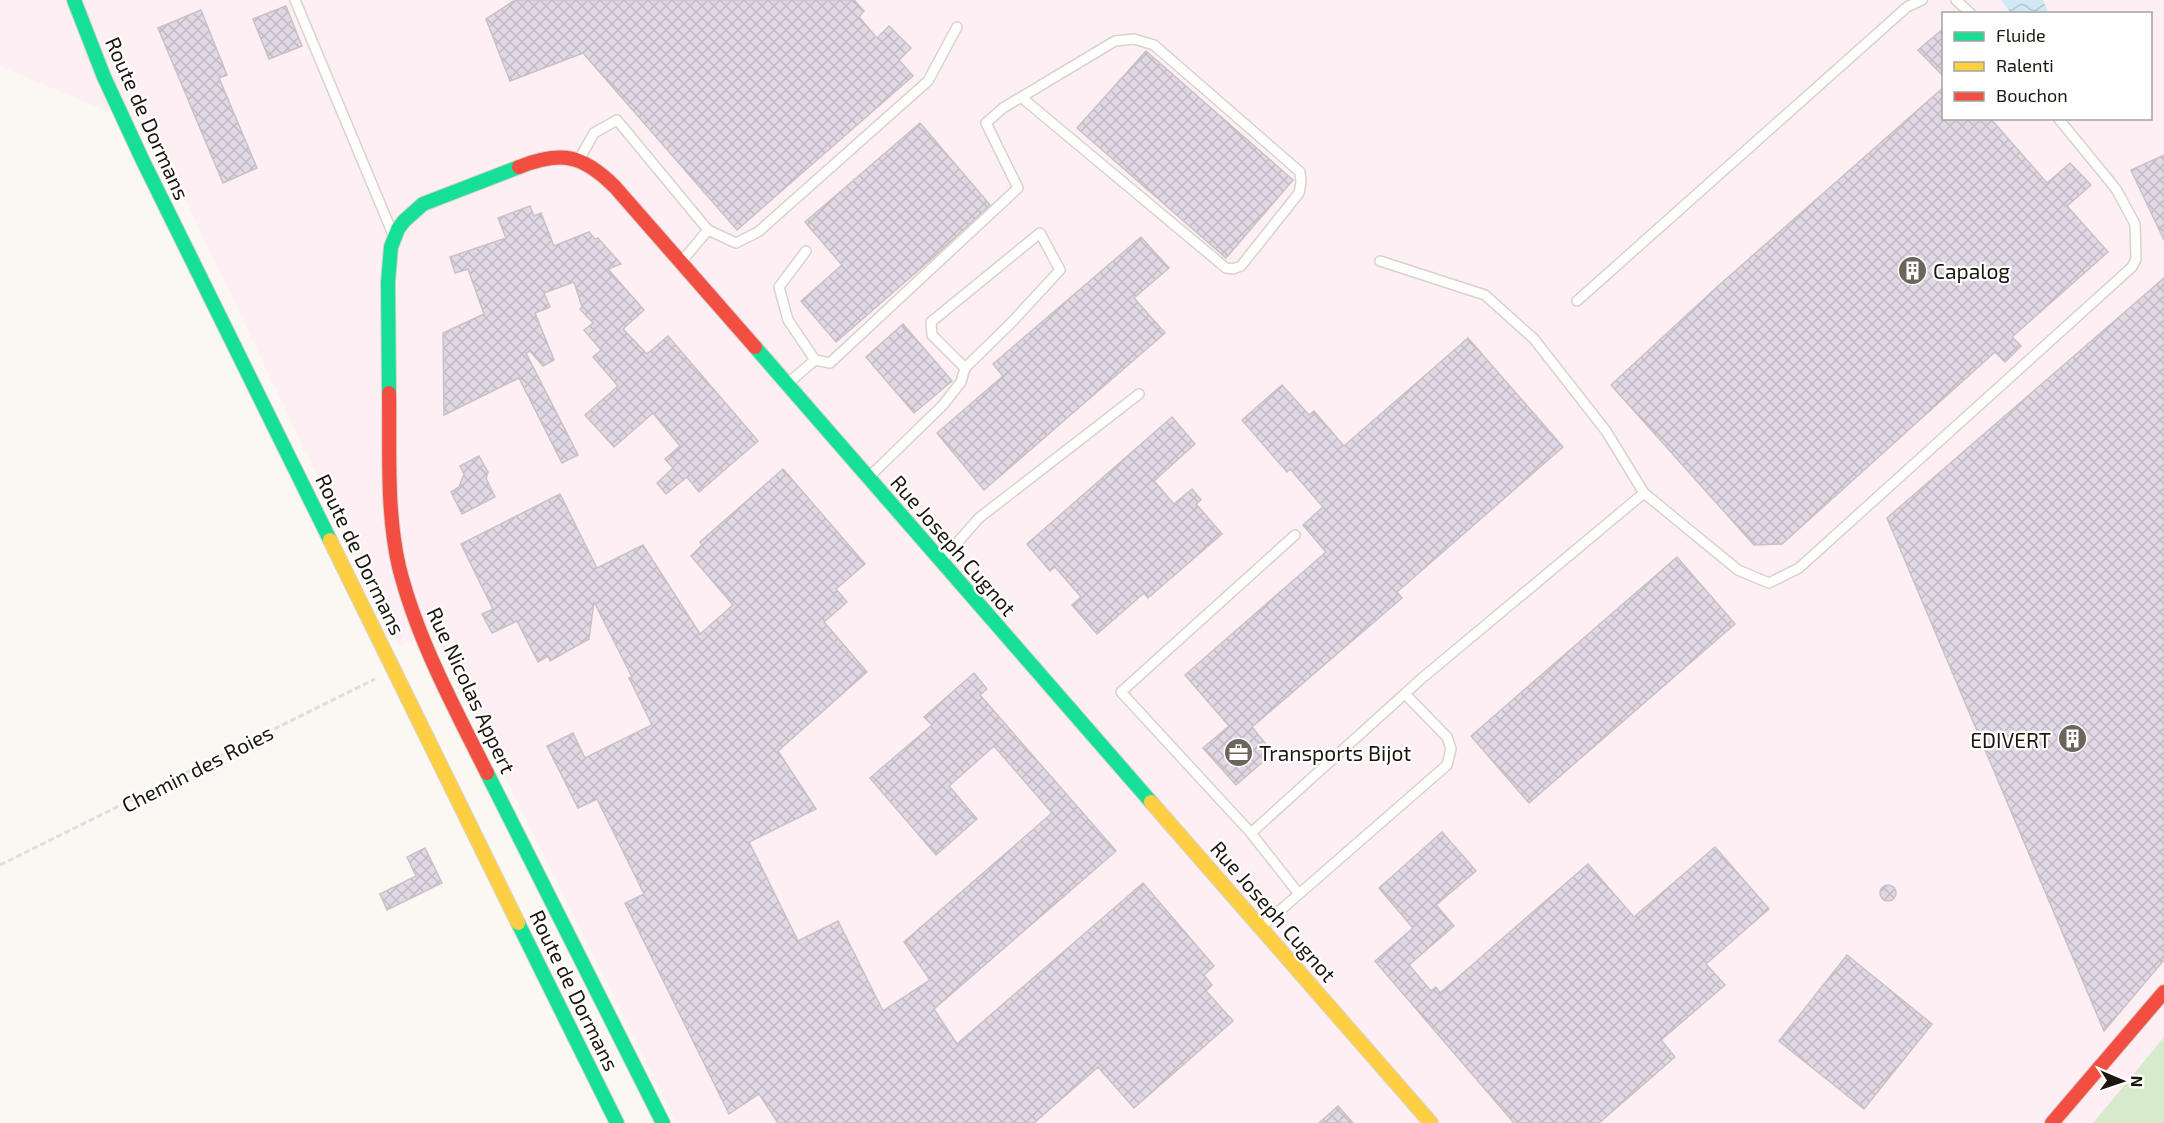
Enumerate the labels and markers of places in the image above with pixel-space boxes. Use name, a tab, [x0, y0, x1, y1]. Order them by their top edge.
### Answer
building icon: Capalog	[1896, 254, 1928, 286]
place label: Capalog	[1933, 258, 2010, 283]
building icon: EDIVERT	[2056, 723, 2088, 755]
place label: EDIVERT	[1970, 727, 2051, 752]
office icon: Transports Bijot	[1222, 736, 1254, 768]
place label: Transports Bijot	[1259, 740, 1411, 766]

